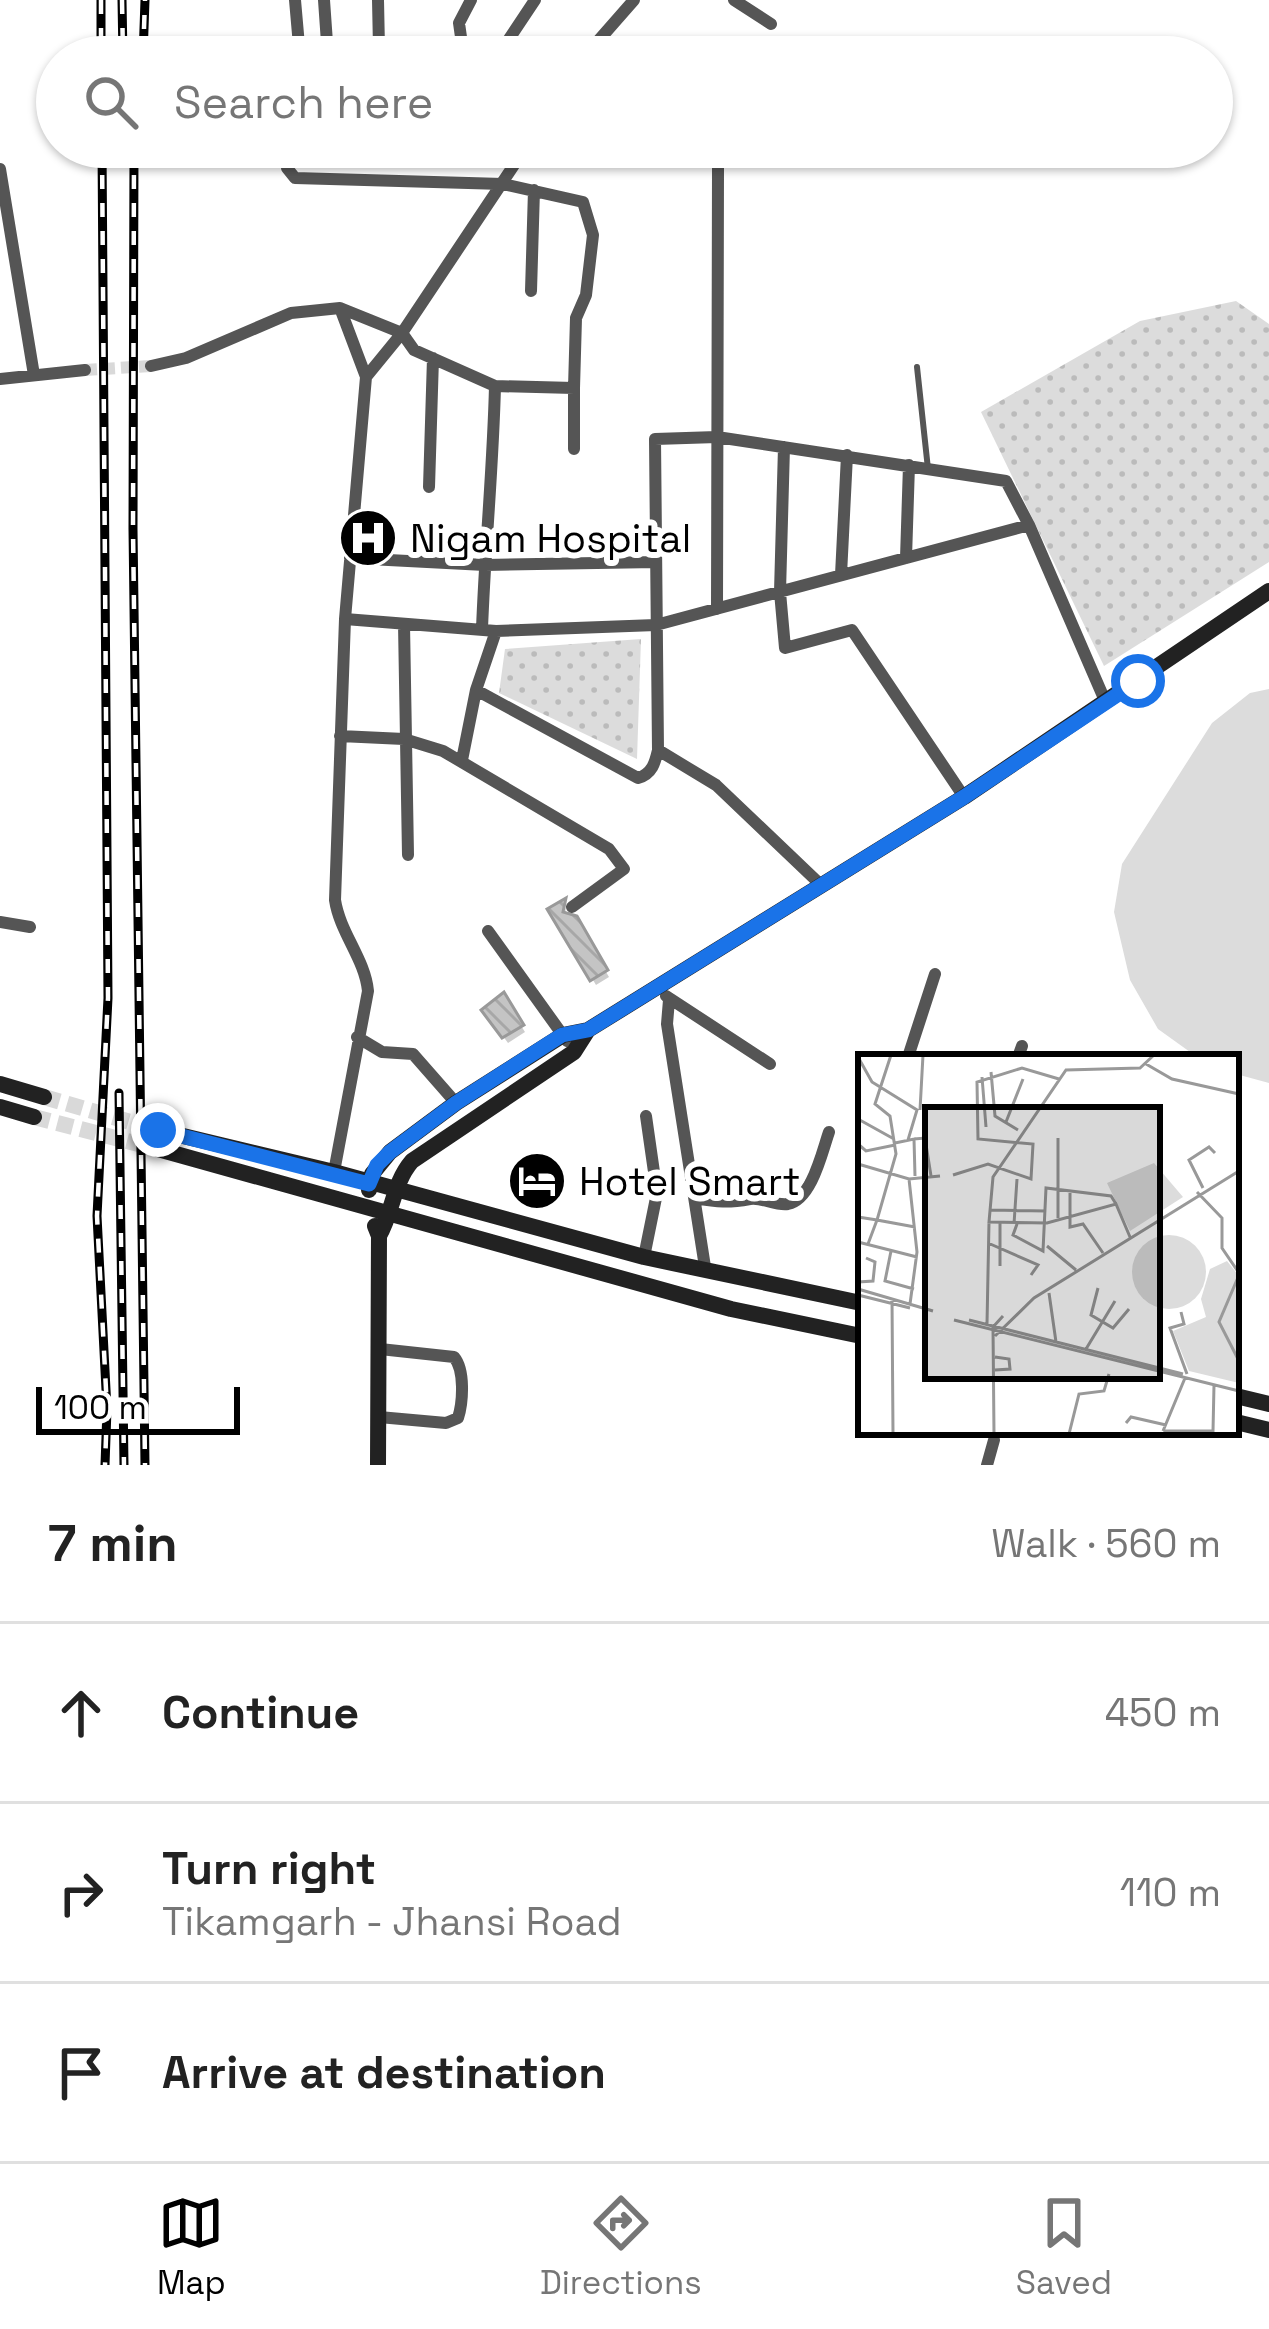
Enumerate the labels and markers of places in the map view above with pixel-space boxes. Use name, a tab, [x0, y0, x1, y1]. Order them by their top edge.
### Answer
hospital icon: Nigam Hospital	[337, 507, 399, 569]
place label: Nigam Hospital	[410, 514, 691, 563]
hotel icon: Hotel Smart	[506, 1150, 568, 1212]
place label: Hotel Smart	[579, 1157, 800, 1206]

